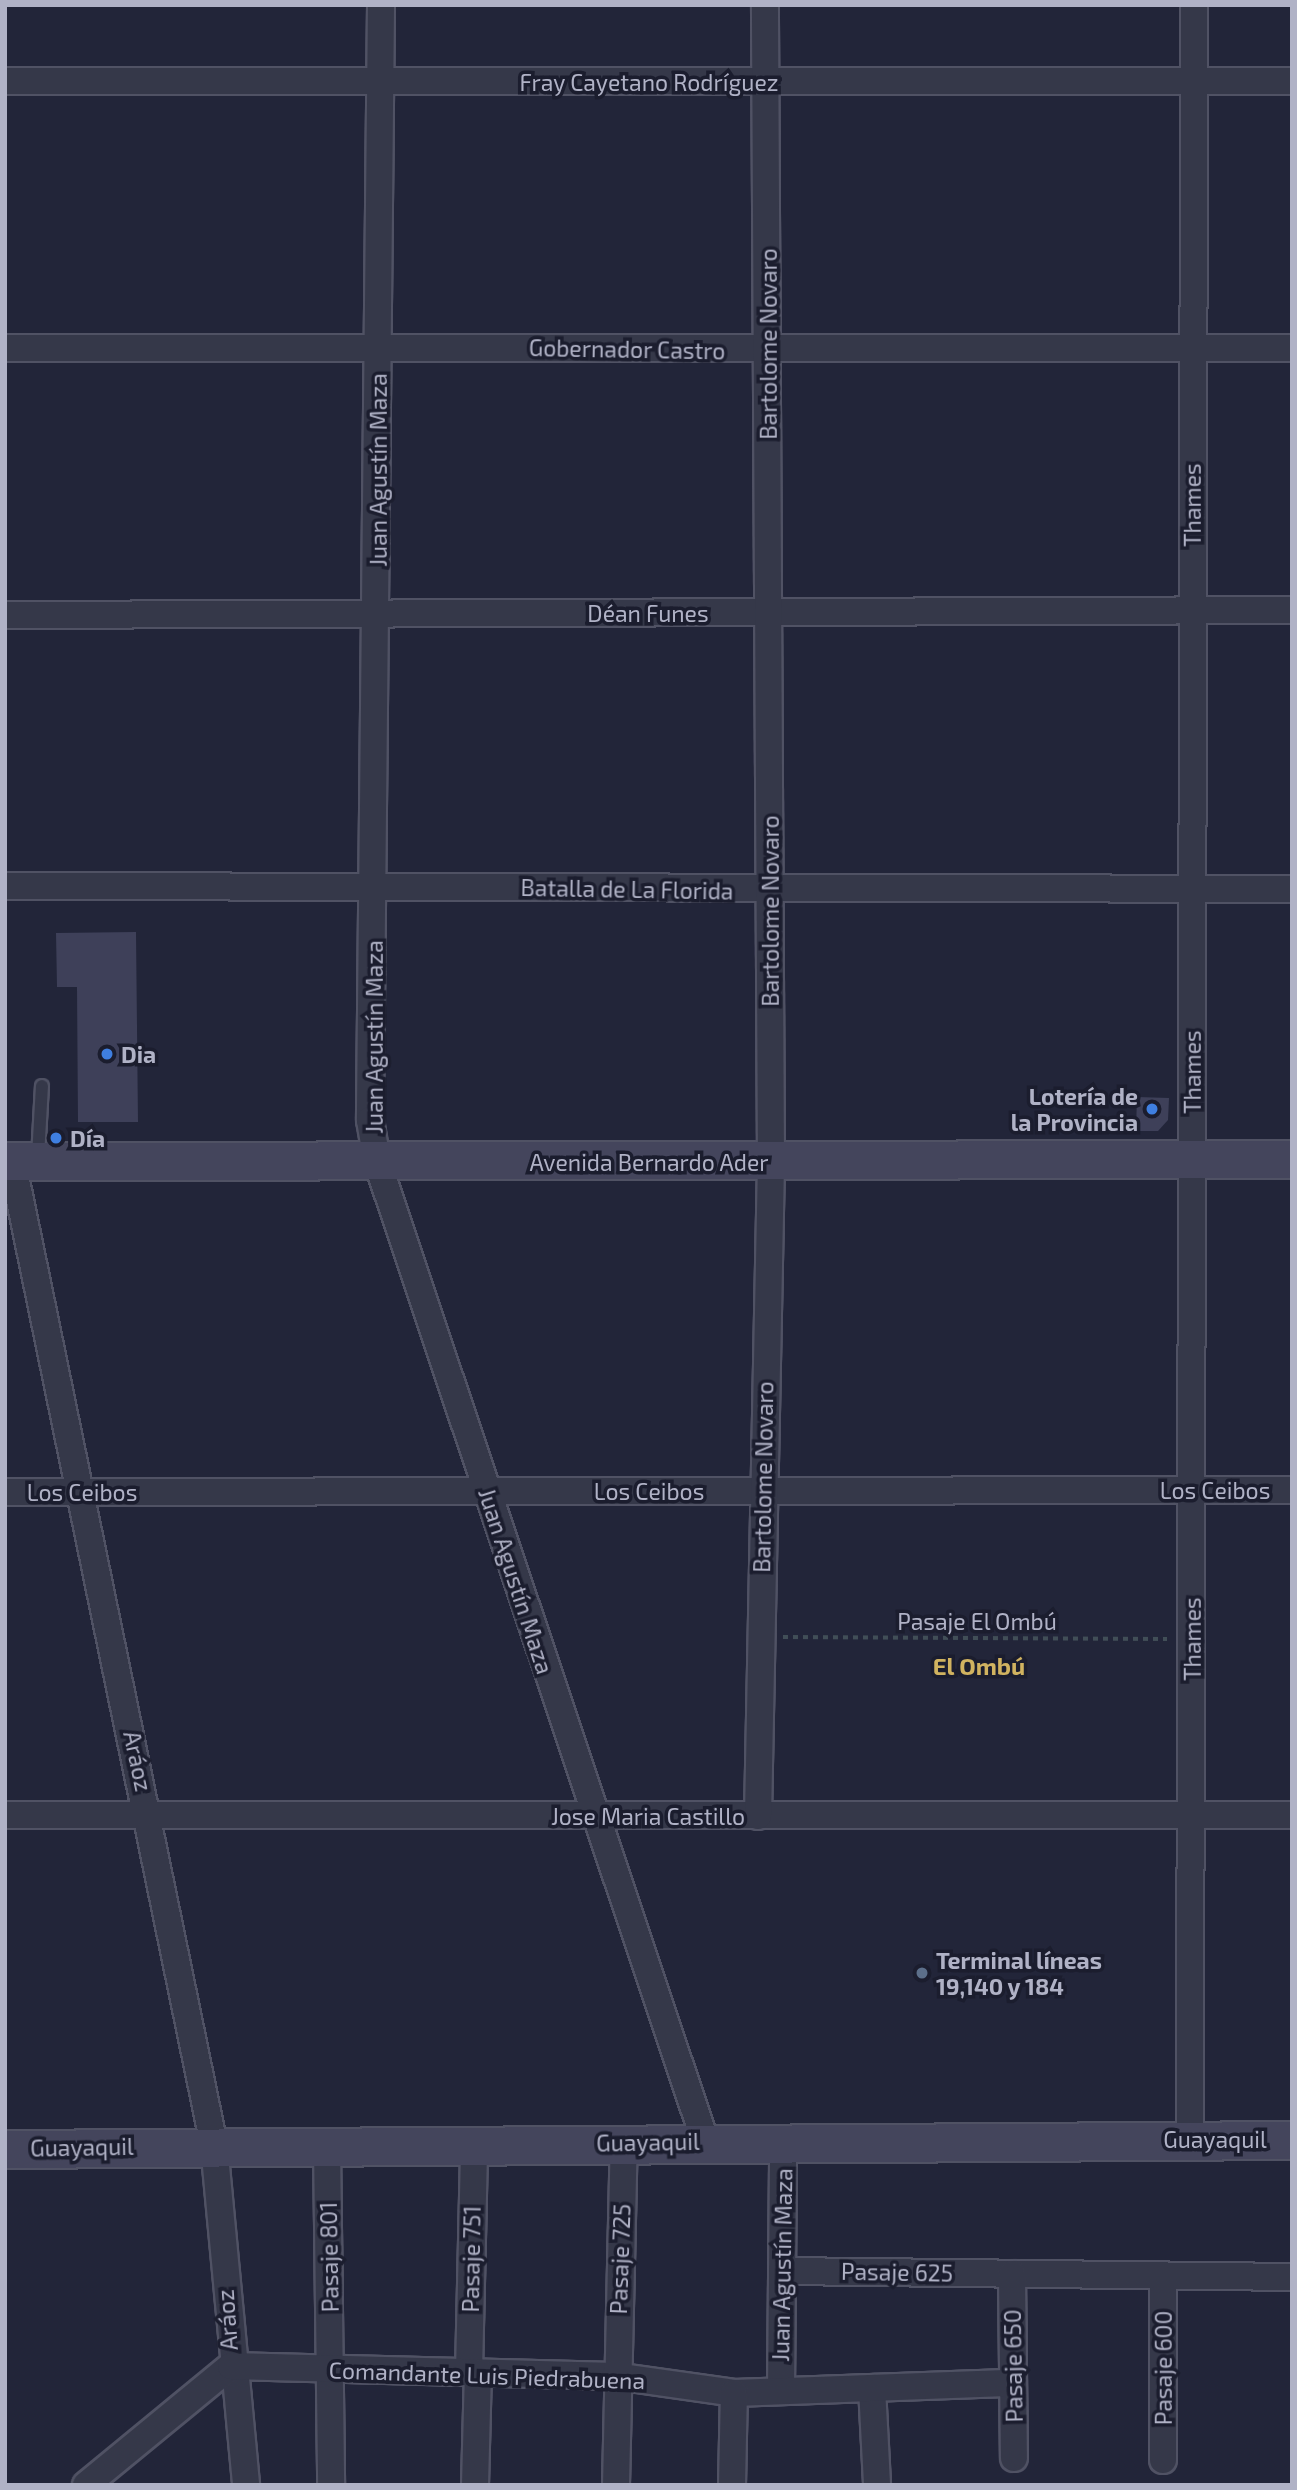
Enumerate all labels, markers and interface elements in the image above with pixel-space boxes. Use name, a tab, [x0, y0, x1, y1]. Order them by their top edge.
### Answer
street label: Fray Cayetano Rodríguez	[519, 68, 779, 96]
street label: Bartolome Novaro	[754, 248, 782, 440]
street label: Gobernador Castro	[528, 333, 726, 365]
street label: Juan Agustín Maza	[364, 373, 392, 567]
street label: Thames	[1178, 463, 1206, 547]
street label: Déan Funes	[587, 599, 709, 627]
street label: Bartolome Novaro	[756, 815, 784, 1007]
street label: Batalla de La Florida	[520, 873, 734, 905]
street label: Juan Agustín Maza	[360, 940, 388, 1134]
street label: Thames	[1178, 1030, 1206, 1114]
place label: Dia	[121, 1040, 156, 1068]
marker: Dia	[99, 1046, 115, 1062]
place label: Lotería de la Provincia	[1011, 1082, 1138, 1136]
marker: Lotería de la Provincia	[1144, 1101, 1160, 1117]
place label: Día	[70, 1124, 105, 1152]
marker: Día	[48, 1130, 64, 1146]
street label: Avenida Bernardo Ader	[529, 1148, 769, 1176]
street label: Bartolome Novaro	[748, 1381, 778, 1573]
street label: Los Ceibos	[1160, 1476, 1270, 1504]
street label: Los Ceibos	[594, 1477, 704, 1505]
street label: Los Ceibos	[27, 1478, 137, 1506]
street label: Juan Agustín Maza	[473, 1484, 559, 1678]
street label: Thames	[1178, 1597, 1206, 1681]
street label: Pasaje El Ombú	[897, 1607, 1057, 1635]
district label: El Ombú	[932, 1652, 1026, 1680]
street label: Aráoz	[118, 1728, 158, 1794]
street label: Jose Maria Castillo	[551, 1802, 745, 1830]
place label: Terminal líneas 19,140 y 184	[936, 1946, 1102, 2000]
marker: Terminal líneas 19,140 y 184	[914, 1965, 930, 1981]
street label: Guayaquil	[1163, 2125, 1267, 2153]
street label: Guayaquil	[596, 2127, 700, 2157]
street label: Guayaquil	[30, 2132, 134, 2162]
street label: Juan Agustín Maza	[767, 2168, 797, 2362]
street label: Pasaje 801	[314, 2201, 344, 2313]
street label: Pasaje 725	[604, 2203, 636, 2315]
street label: Pasaje 751	[456, 2205, 486, 2313]
street label: Pasaje 625	[841, 2257, 953, 2287]
street label: Aráoz	[211, 2289, 243, 2351]
street label: Pasaje 650	[998, 2309, 1028, 2423]
street label: Pasaje 600	[1149, 2311, 1177, 2425]
street label: Comandante Luis Piedrabuena	[328, 2356, 646, 2394]

